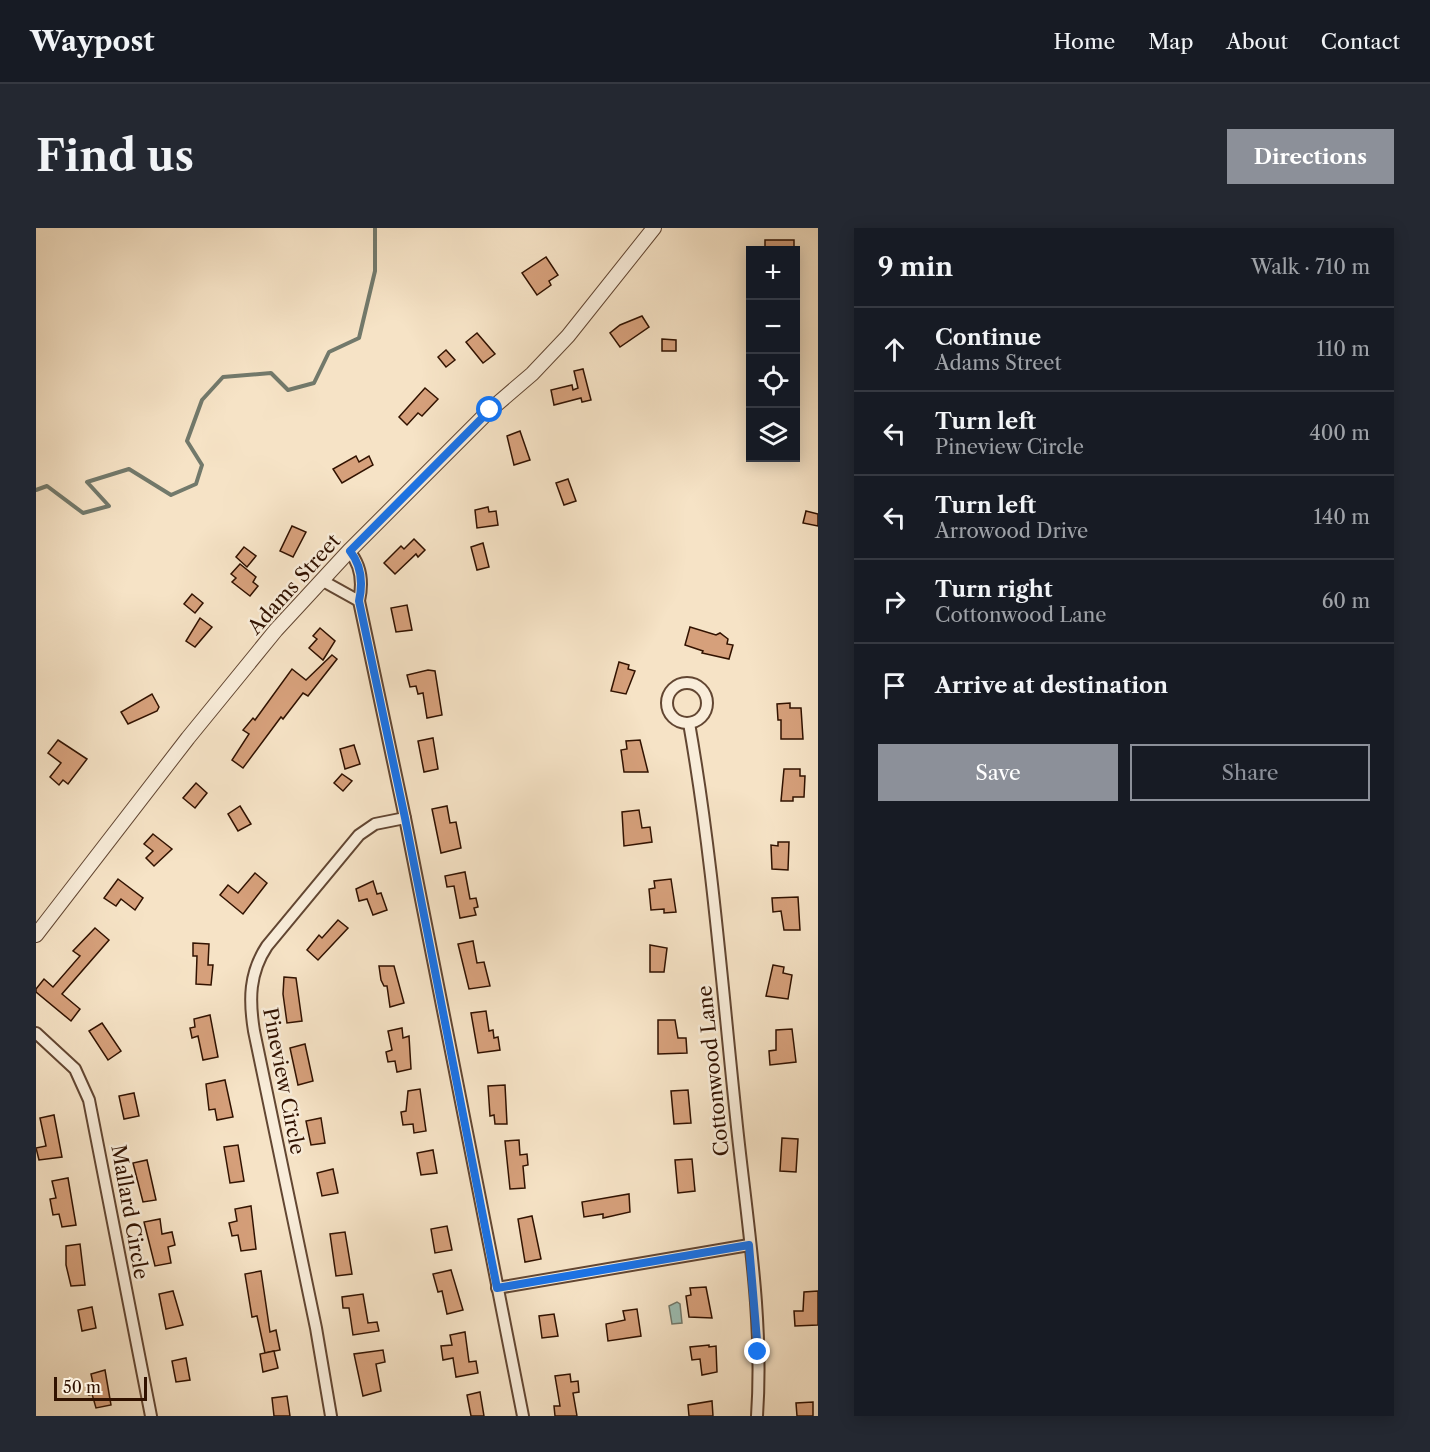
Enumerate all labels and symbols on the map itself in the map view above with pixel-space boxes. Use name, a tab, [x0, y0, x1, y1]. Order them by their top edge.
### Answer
route start	[476, 396, 502, 422]
street label: Adams Street	[242, 529, 345, 640]
street label: Cottonwood Lane	[692, 984, 734, 1158]
street label: Pineview Circle	[258, 1006, 310, 1156]
street label: Mallard Circle	[106, 1143, 154, 1281]
route end	[744, 1338, 770, 1364]
scale bar	[54, 1374, 147, 1402]

